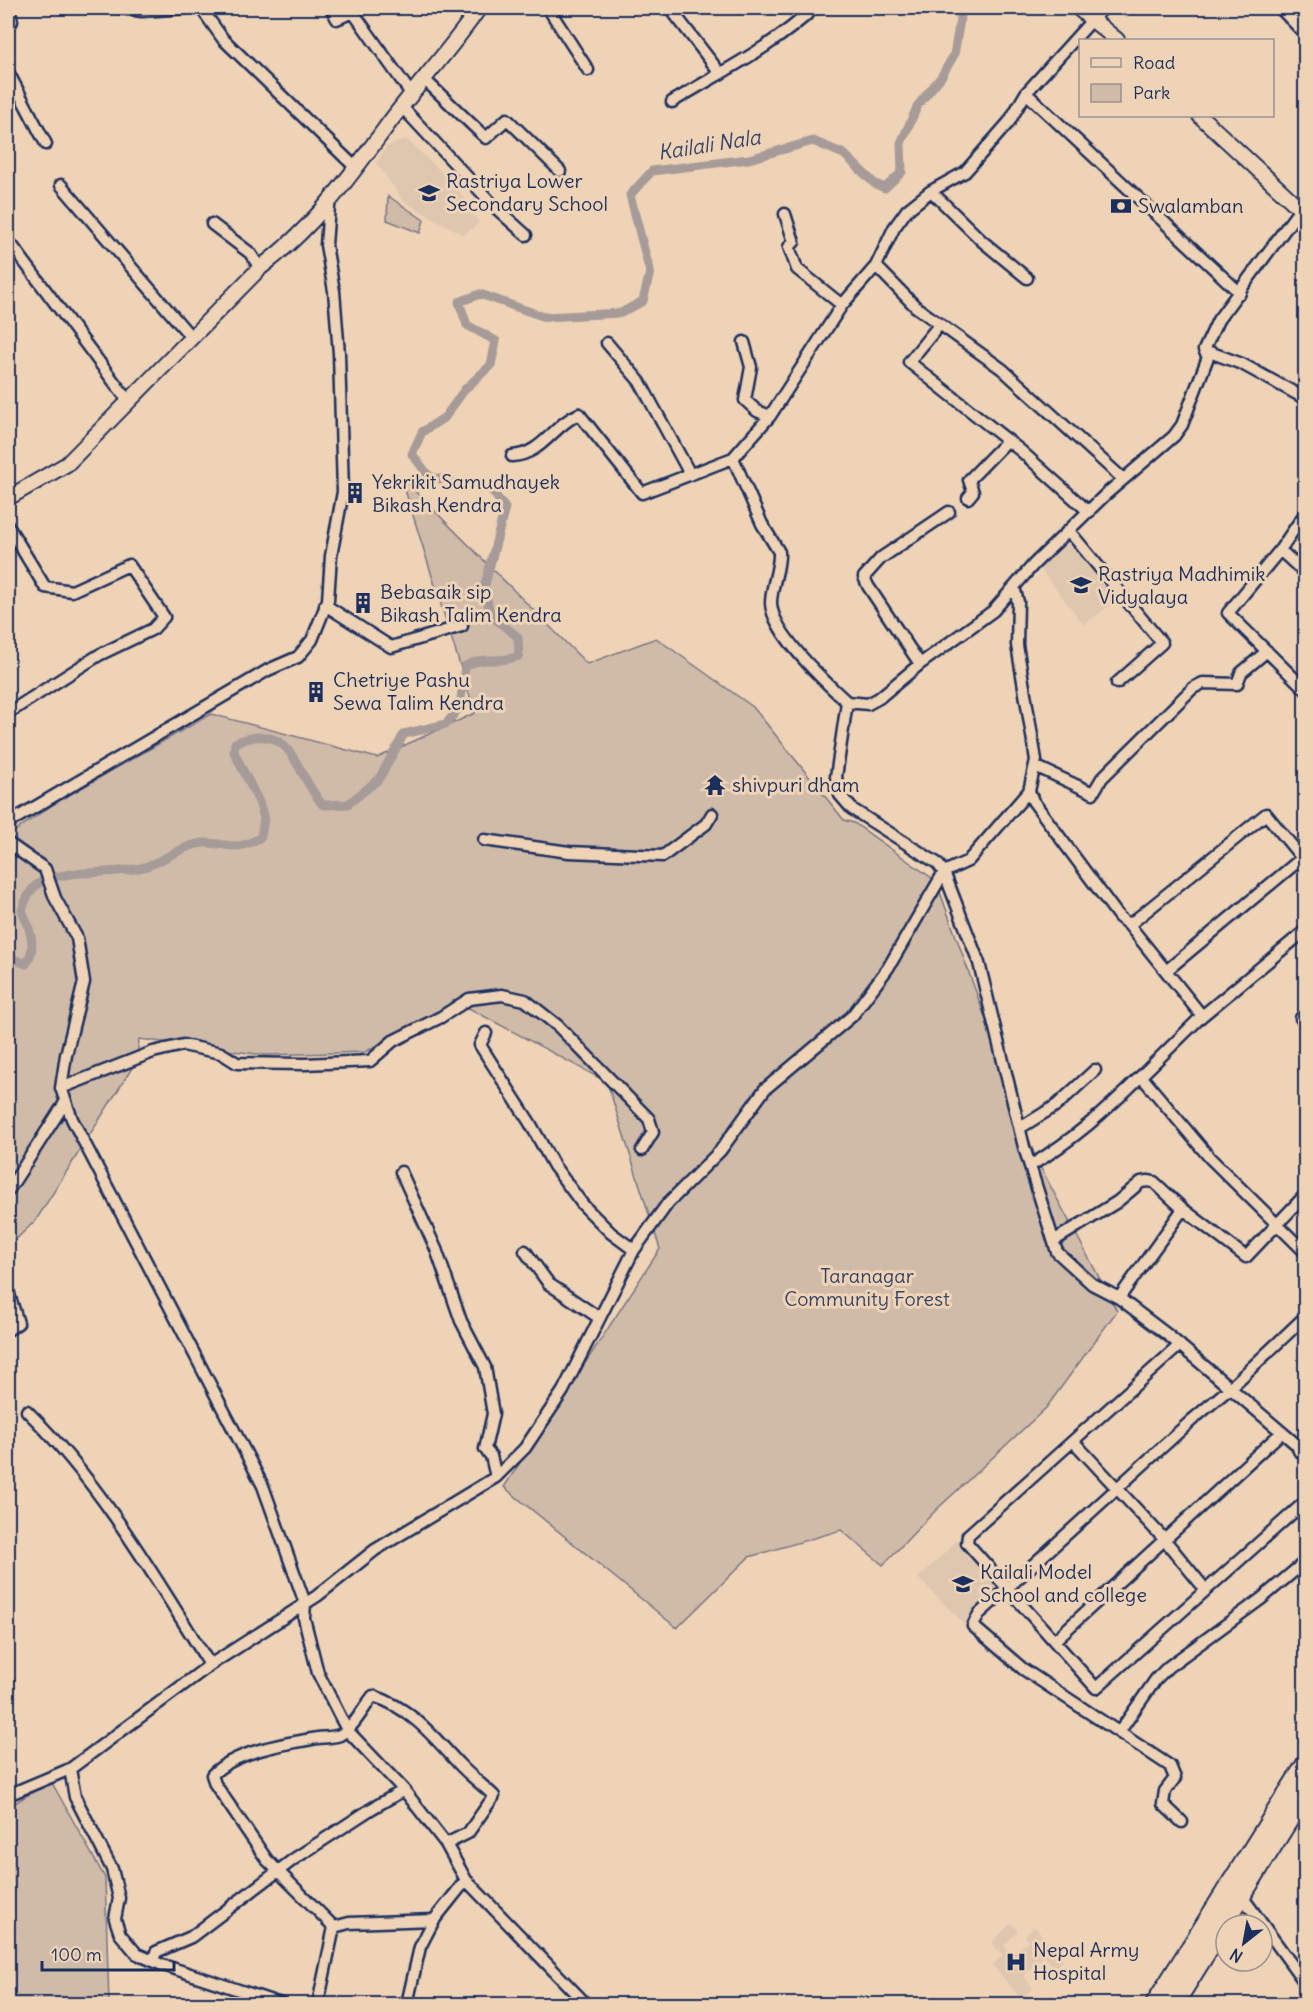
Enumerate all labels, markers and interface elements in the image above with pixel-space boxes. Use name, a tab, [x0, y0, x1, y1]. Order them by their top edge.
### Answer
legend	[1079, 39, 1274, 117]
text: Road	[1133, 51, 1176, 74]
text: Park	[1133, 81, 1170, 104]
water label: Kailali Nala	[656, 123, 763, 166]
place label: Rastriya Lower Secondary School	[446, 168, 608, 216]
school or university icon: Rastriya Lower Secondary School	[417, 181, 441, 205]
place label: Swalamban	[1138, 193, 1244, 218]
bank icon: Swalamban	[1109, 194, 1133, 218]
place label: Yekrikit Samudhayek Bikash Kendra	[372, 469, 560, 517]
building icon: Yekrikit Samudhayek Bikash Kendra	[343, 481, 367, 505]
place label: Rastriya Madhimik Vidyalaya	[1098, 561, 1265, 609]
school or university icon: Rastriya Madhimik Vidyalaya	[1069, 573, 1093, 597]
place label: Bebasaik sip Bikash Talim Kendra	[380, 579, 562, 627]
building icon: Bebasaik sip Bikash Talim Kendra	[351, 591, 375, 615]
place label: Chetriye Pashu Sewa Talim Kendra	[333, 667, 504, 715]
building icon: Chetriye Pashu Sewa Talim Kendra	[304, 680, 328, 704]
place label: shivpuri dham	[732, 772, 860, 797]
temple icon: shivpuri dham	[703, 773, 727, 797]
park label: Taranagar Community Forest	[784, 1263, 950, 1311]
place label: Kailali Model School and college	[980, 1559, 1147, 1607]
school or university icon: Kailali Model School and college	[951, 1572, 975, 1596]
north arrow	[1214, 1913, 1274, 1973]
scale bar	[42, 1934, 174, 1972]
place label: Nepal Army Hospital	[1033, 1937, 1139, 1985]
text: 100 m	[51, 1943, 102, 1966]
text: N	[1226, 1944, 1246, 1967]
hospital icon: Nepal Army Hospital	[1004, 1950, 1028, 1974]

